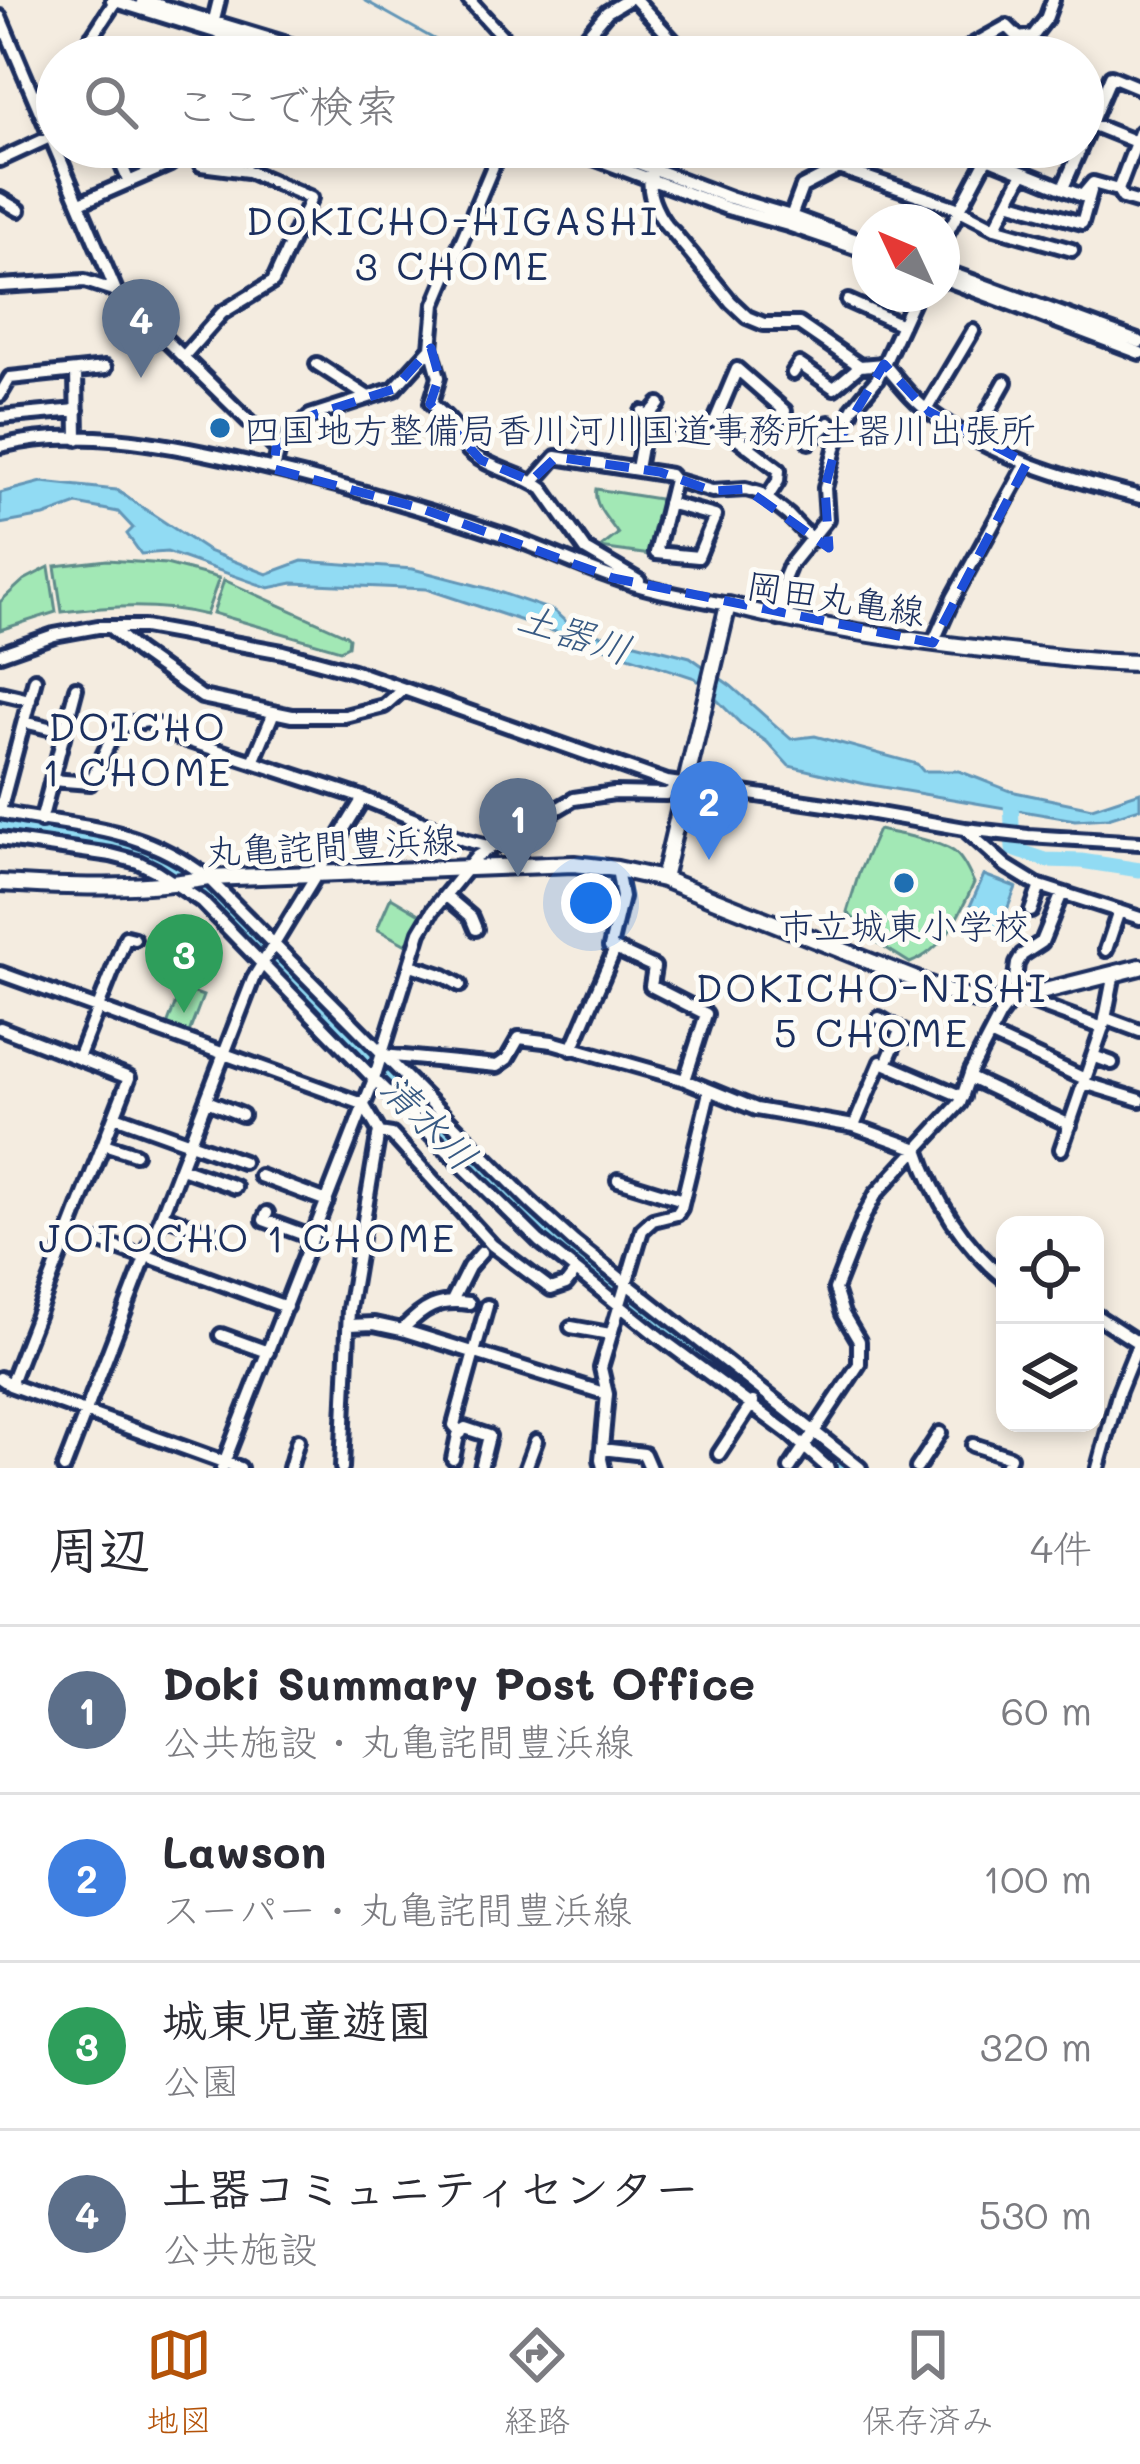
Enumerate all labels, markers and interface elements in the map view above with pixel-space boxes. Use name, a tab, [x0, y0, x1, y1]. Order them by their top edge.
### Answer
search box	[36, 36, 1104, 168]
icon: search	[78, 69, 144, 135]
text: ここで検索	[174, 75, 399, 133]
district label: DOKICHO-HIGASHI 3 CHOME	[246, 194, 660, 290]
north arrow	[852, 204, 960, 312]
pin: 4	[102, 279, 180, 378]
place label: 四国地方整備局香川河川国道事務所土器川出張所	[244, 405, 1036, 452]
marker: 四国地方整備局香川河川国道事務所土器川出張所	[207, 415, 233, 441]
street label: 岡田丸亀線	[743, 560, 929, 634]
water label: 土器川	[511, 590, 639, 674]
district label: DOICHO 1 CHOME	[43, 700, 233, 796]
pin: 2	[670, 761, 748, 860]
pin: 1	[479, 778, 557, 877]
street label: 丸亀詫間豊浜線	[204, 814, 458, 874]
marker: 市立城東小学校	[891, 870, 917, 896]
your location	[561, 873, 621, 933]
place label: 市立城東小学校	[778, 901, 1030, 948]
pin: 3	[145, 914, 223, 1013]
district label: DOKICHO-NISHI 5 CHOME	[695, 961, 1049, 1057]
water label: 清水川	[371, 1062, 489, 1180]
district label: JOTOCHO 1 CHOME	[39, 1211, 457, 1262]
map controls	[996, 1216, 1104, 1432]
button: locate	[996, 1216, 1104, 1324]
button: layers	[996, 1324, 1104, 1432]
text: 周辺	[48, 1514, 150, 1581]
text: 4件	[1030, 1522, 1092, 1573]
text: Doki Summary Post Office	[162, 1653, 755, 1711]
text: 1	[78, 1684, 96, 1735]
text: 60 m	[1001, 1684, 1092, 1735]
text: 公共施設 · 丸亀詫間豊浜線	[162, 1715, 633, 1766]
text: Lawson	[162, 1821, 326, 1879]
text: 2	[76, 1852, 98, 1903]
text: 100 m	[983, 1852, 1092, 1903]
text: スーパー · 丸亀詫間豊浜線	[162, 1883, 631, 1934]
text: 城東児童遊園	[162, 1990, 432, 2048]
text: 3	[75, 2020, 99, 2071]
text: 320 m	[980, 2020, 1092, 2071]
text: 公園	[162, 2054, 240, 2105]
text: 土器コミュニティセンター	[162, 2158, 699, 2216]
text: 4	[75, 2188, 99, 2239]
text: 530 m	[979, 2188, 1092, 2239]
text: 公共施設	[162, 2222, 318, 2273]
tab: 地図	[146, 2322, 212, 2442]
tab: 経路	[504, 2322, 570, 2442]
tab: 保存済み	[862, 2322, 994, 2442]

